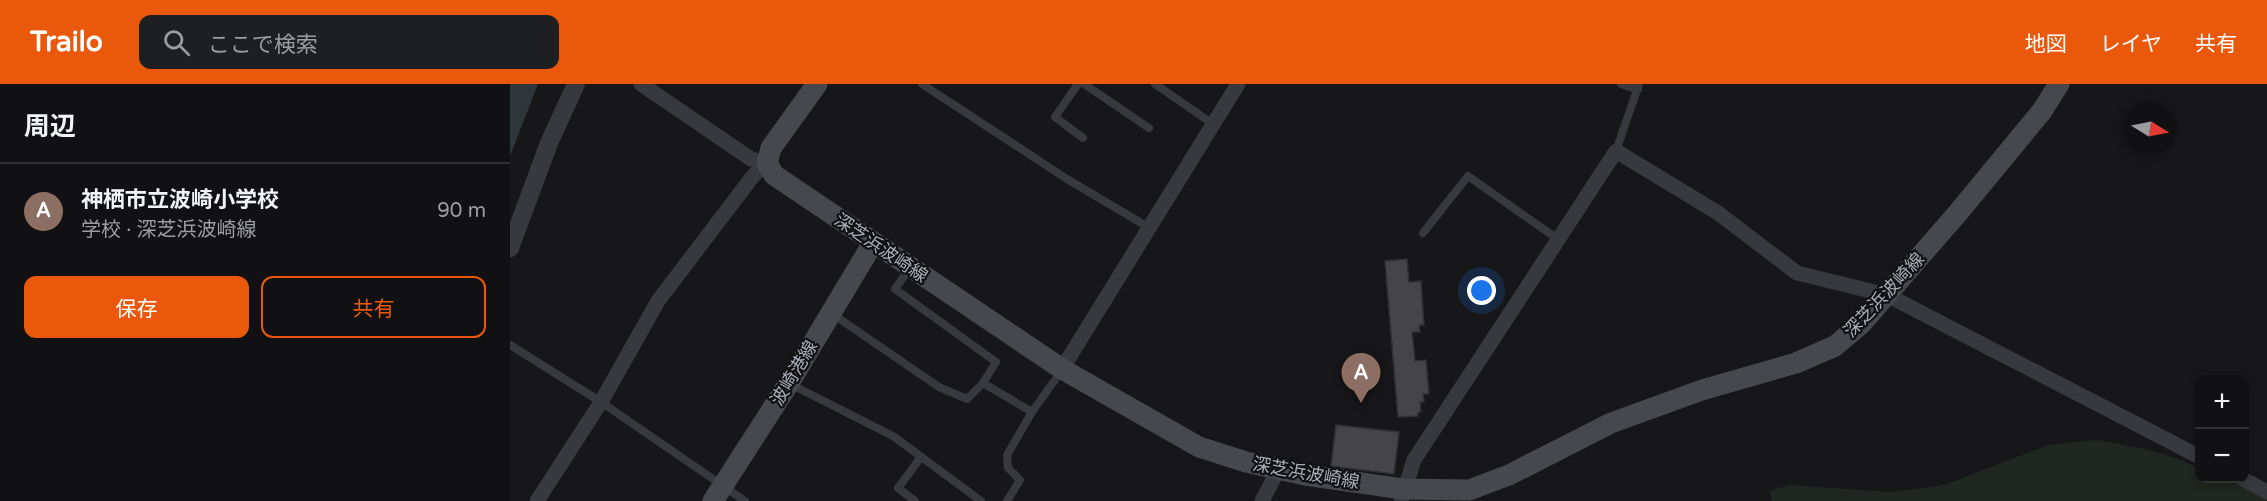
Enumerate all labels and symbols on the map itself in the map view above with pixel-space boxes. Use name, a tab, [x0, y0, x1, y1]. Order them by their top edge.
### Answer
north arrow	[2123, 102, 2177, 156]
street label: 深芝浜波崎線	[830, 209, 932, 287]
street label: 深芝浜波崎線	[1839, 248, 1929, 342]
your location	[1467, 276, 1496, 305]
street label: 波崎港線	[766, 336, 822, 410]
pin: A	[1342, 354, 1380, 403]
street label: 深芝浜波崎線	[1251, 453, 1361, 493]

